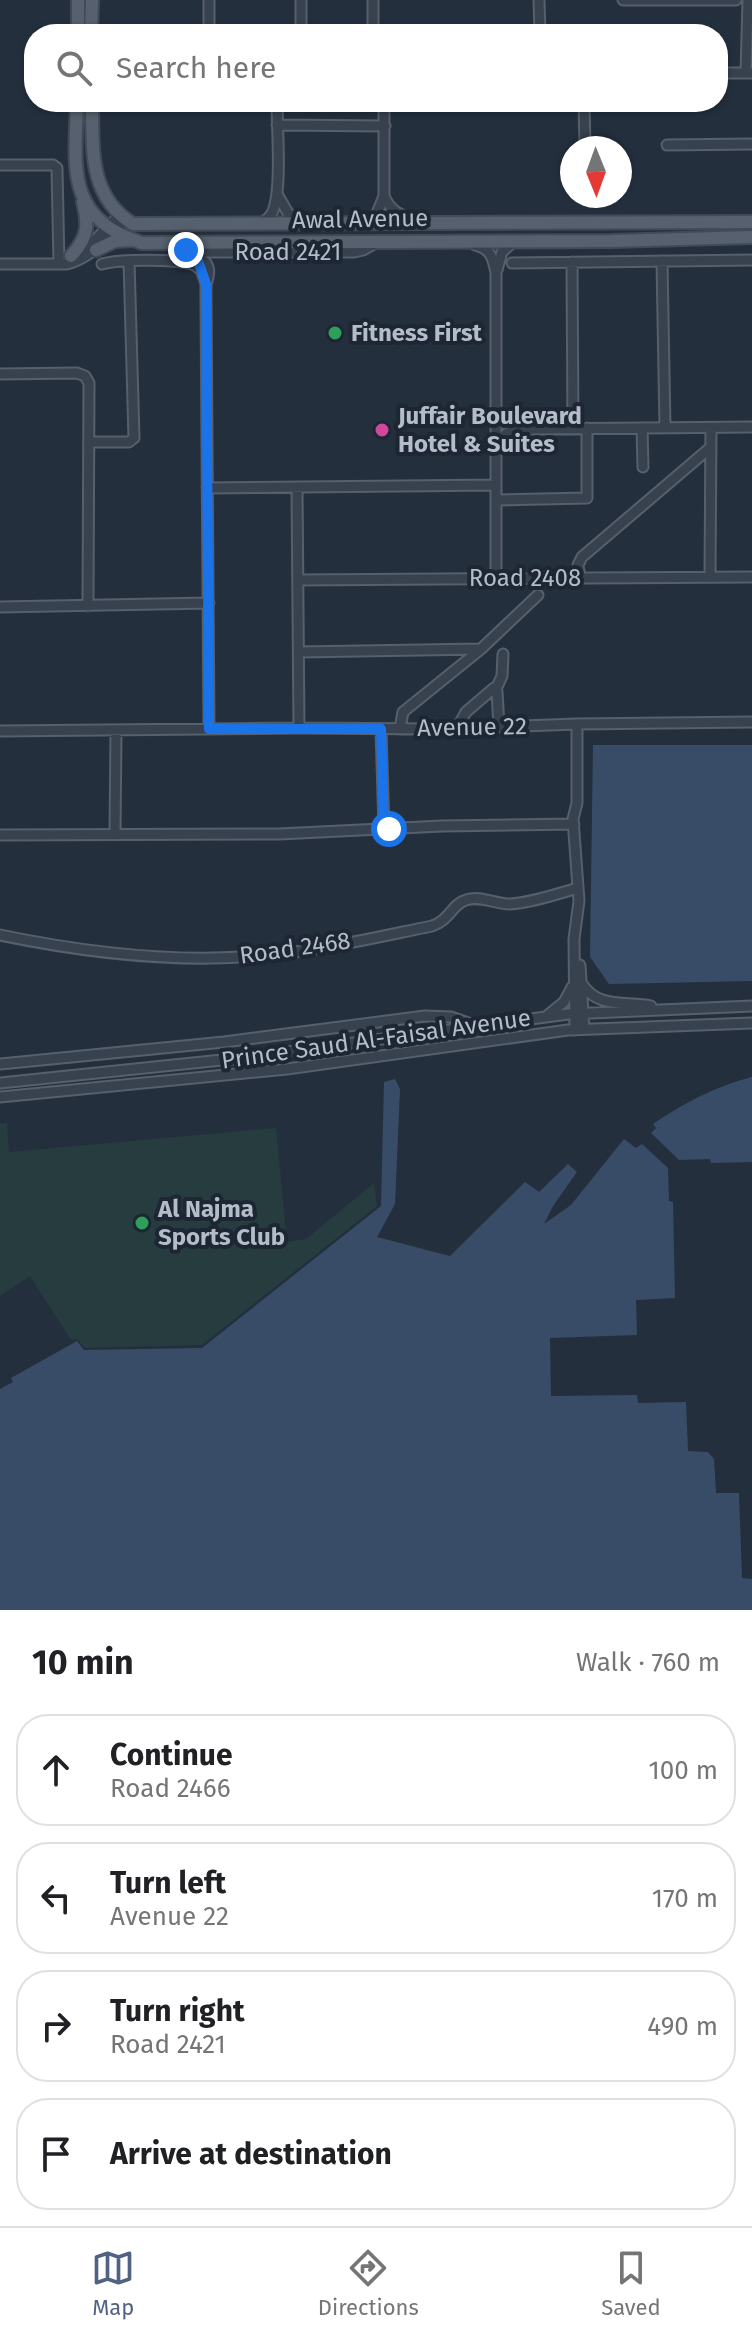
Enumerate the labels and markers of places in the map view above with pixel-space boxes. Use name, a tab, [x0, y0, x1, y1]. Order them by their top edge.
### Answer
place label: Fitness First	[351, 319, 483, 347]
marker: Fitness First	[326, 324, 344, 342]
place label: Juffair Boulevard Hotel & Suites	[397, 402, 582, 458]
marker: Juffair Boulevard Hotel & Suites	[373, 421, 391, 439]
place label: Al Najma Sports Club	[157, 1195, 285, 1251]
marker: Al Najma Sports Club	[133, 1214, 151, 1232]

